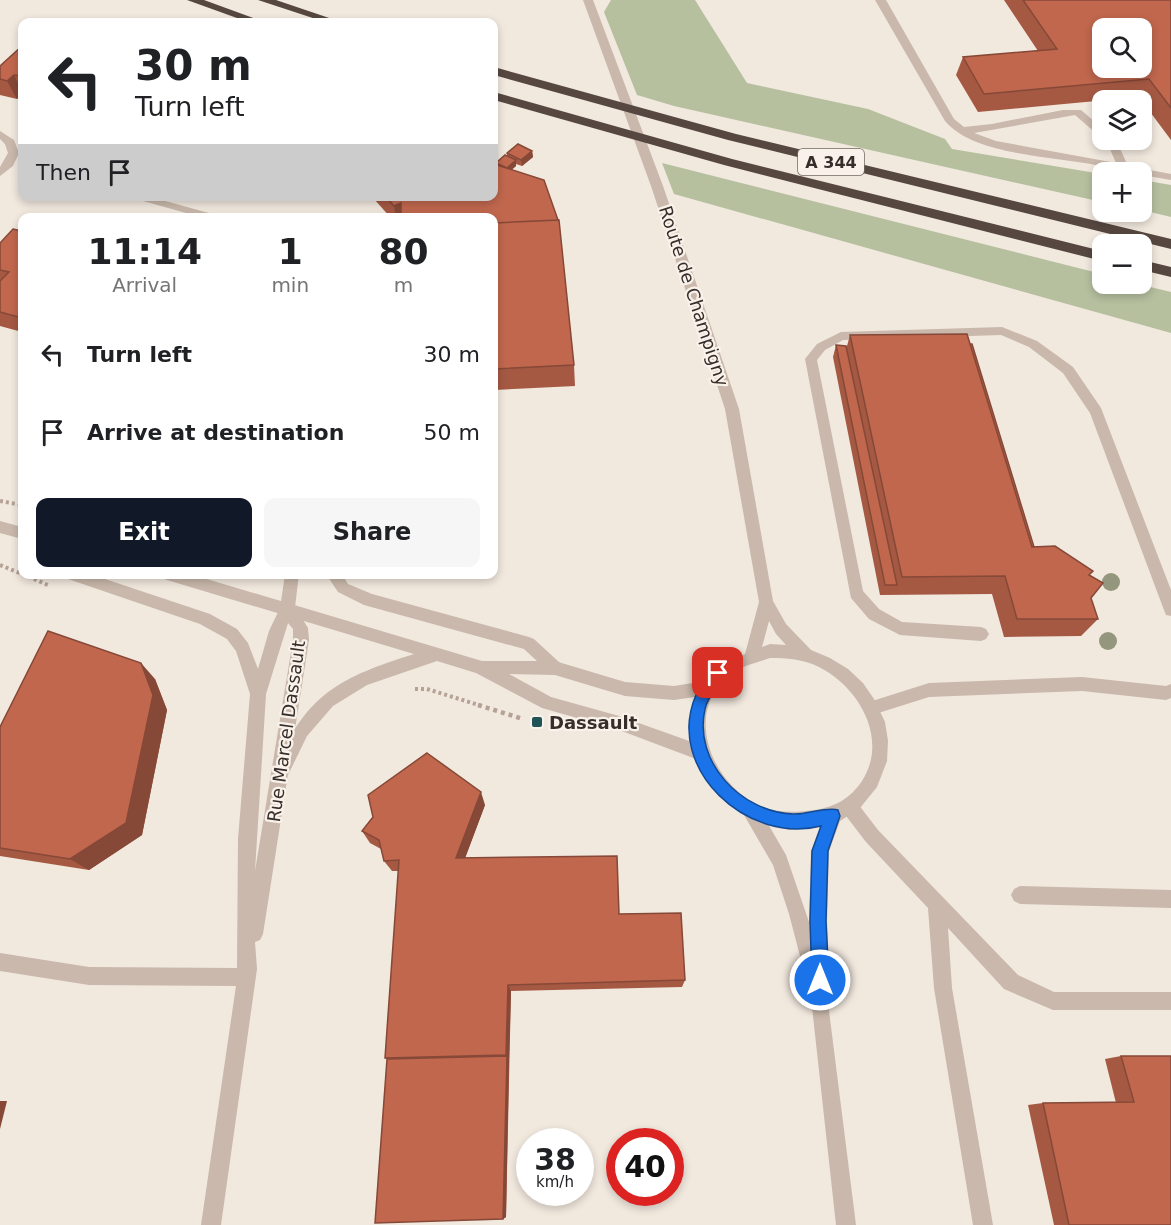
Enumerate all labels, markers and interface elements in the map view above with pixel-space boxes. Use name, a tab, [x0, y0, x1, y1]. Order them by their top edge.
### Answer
map controls	[1092, 18, 1152, 294]
button: search	[1092, 18, 1152, 78]
text: 30 m	[135, 41, 252, 90]
icon: left	[36, 42, 114, 120]
button: layers	[1092, 90, 1152, 150]
text: Turn left	[135, 91, 245, 122]
road number: A 344	[798, 149, 864, 175]
icon: arrive	[103, 156, 136, 189]
text: Then	[36, 160, 91, 185]
button: +	[1092, 162, 1152, 222]
street label: Route de Champigny	[655, 203, 733, 389]
text: 11:14	[87, 231, 202, 272]
text: 1	[278, 231, 303, 272]
text: 80	[378, 231, 429, 272]
button: −	[1092, 234, 1152, 294]
text: Arrival	[112, 273, 177, 297]
text: min	[271, 273, 309, 297]
text: m	[394, 273, 413, 297]
icon: left	[36, 338, 69, 371]
text: Turn left	[87, 342, 192, 367]
text: 30 m	[424, 342, 480, 367]
icon: arrive	[36, 416, 69, 449]
text: Arrive at destination	[87, 420, 344, 445]
text: 50 m	[424, 420, 480, 445]
button: Exit	[36, 498, 252, 567]
button: Share	[264, 498, 480, 567]
street label: Rue Marcel Dassault	[263, 639, 309, 823]
pin	[692, 647, 743, 698]
icon: arrive	[701, 656, 734, 689]
place label: Dassault	[549, 712, 638, 733]
marker: Dassault	[530, 715, 544, 729]
position arrow	[788, 948, 852, 1012]
speed limit sign: 40	[606, 1128, 684, 1206]
text: 38	[534, 1142, 576, 1177]
text: km/h	[536, 1173, 574, 1191]

